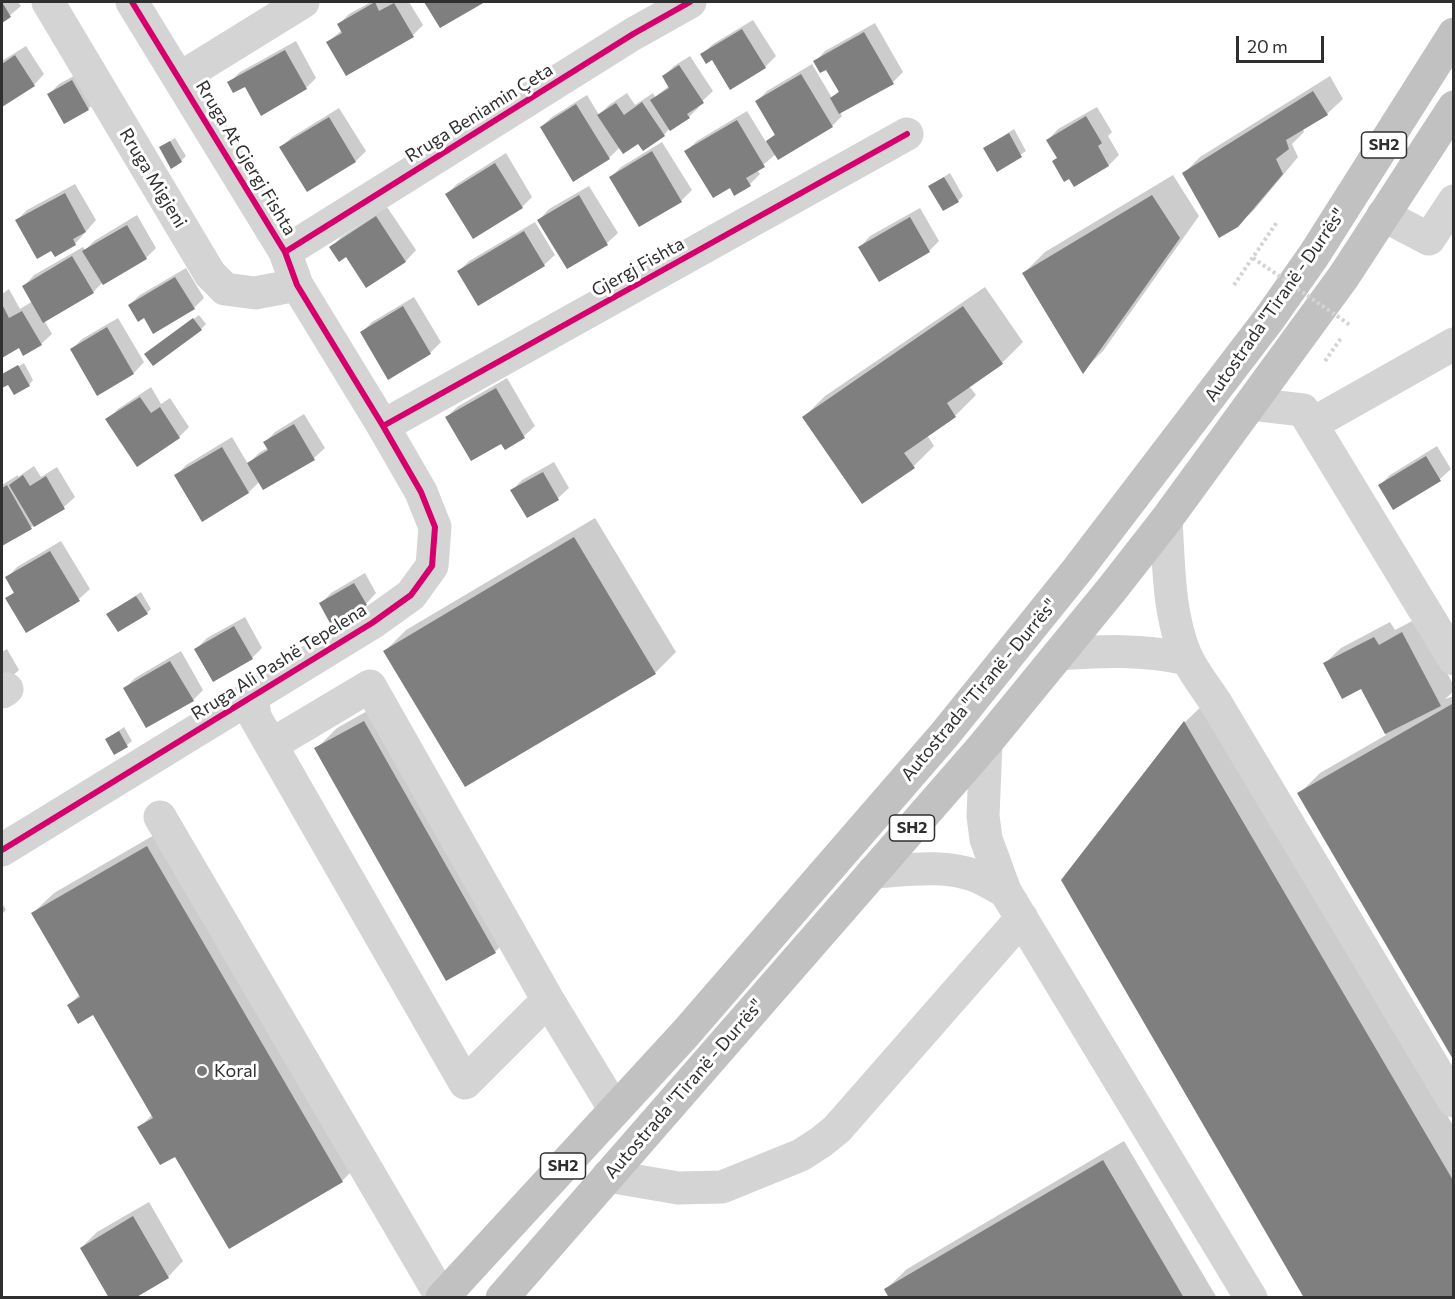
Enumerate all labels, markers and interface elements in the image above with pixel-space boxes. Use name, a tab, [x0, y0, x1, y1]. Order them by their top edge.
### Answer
scale bar	[1239, 24, 1328, 62]
text: 20 m	[1247, 35, 1288, 57]
street label: Rruga Beniamin Çeta	[401, 59, 557, 167]
street label: Rruga At Gjergj Fishta	[191, 77, 301, 239]
street label: Rruga Migjeni	[115, 124, 191, 232]
road number: SH2	[1362, 132, 1406, 158]
street label: Autostrada "Tiranë - Durrës"	[1200, 204, 1350, 406]
street label: Gjergj Fishta	[588, 233, 688, 301]
street label: Autostrada "Tiranë - Durrës"	[897, 595, 1061, 785]
street label: Rruga Ali Pashë Tepelena	[187, 599, 371, 725]
road number: SH2	[890, 815, 934, 841]
street label: Autostrada "Tiranë - Durrës"	[600, 995, 768, 1183]
place label: Koral	[214, 1060, 257, 1082]
marker: Koral	[195, 1064, 209, 1078]
road number: SH2	[540, 1153, 586, 1179]

